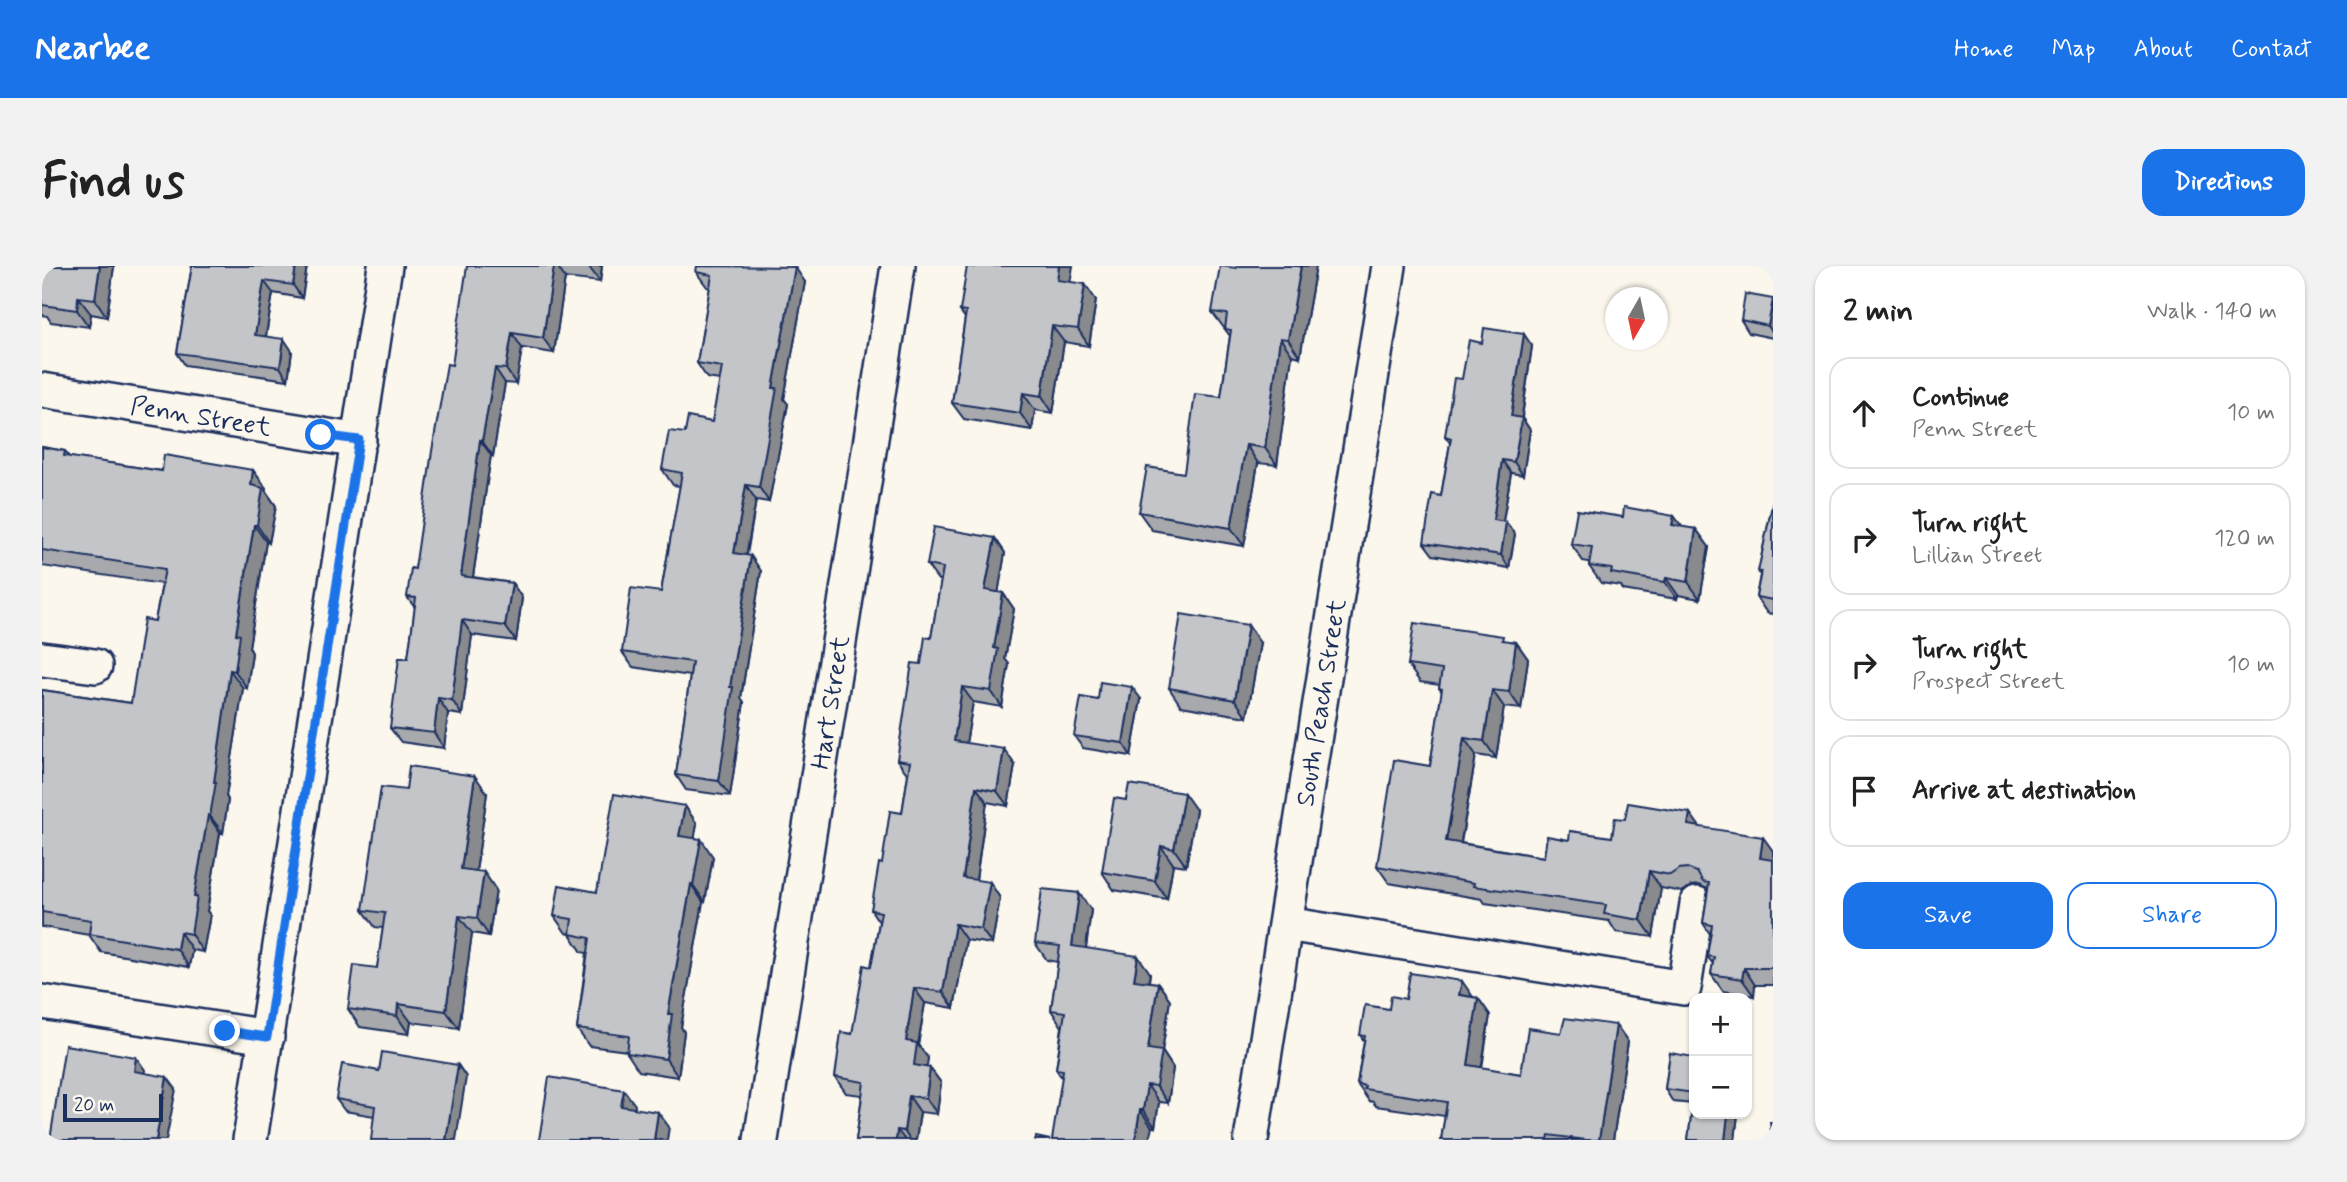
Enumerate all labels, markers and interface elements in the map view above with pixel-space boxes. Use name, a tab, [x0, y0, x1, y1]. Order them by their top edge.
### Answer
text: Nearbee	[35, 27, 150, 71]
text: Home	[1954, 34, 2014, 65]
text: Map	[2052, 34, 2096, 65]
text: About	[2134, 34, 2193, 65]
text: Contact	[2231, 34, 2312, 65]
button: Directions	[2142, 149, 2305, 216]
text: Find us	[42, 150, 185, 215]
north arrow	[1605, 287, 1668, 350]
text: 2 min	[1843, 292, 1913, 331]
text: Walk · 140 m	[2147, 297, 2277, 327]
text: Continue	[1912, 381, 2009, 415]
street label: Penn Street	[128, 389, 273, 446]
icon: ahead	[1845, 394, 1883, 432]
text: 10 m	[2227, 398, 2275, 428]
text: Penn Street	[1912, 415, 2037, 445]
route start	[305, 419, 336, 450]
text: Turn right	[1912, 507, 2028, 541]
icon: right	[1845, 520, 1883, 558]
text: 120 m	[2214, 524, 2275, 554]
text: Lillian Street	[1912, 541, 2042, 571]
street label: South Peach Street	[1289, 597, 1355, 809]
street label: Hart Street	[804, 633, 859, 772]
text: Turn right	[1912, 633, 2028, 667]
icon: right	[1845, 646, 1883, 684]
text: 10 m	[2227, 650, 2275, 680]
text: Prospect Street	[1912, 667, 2065, 697]
icon: arrive	[1845, 772, 1883, 810]
text: Arrive at destination	[1912, 774, 2136, 808]
button: Save	[1843, 882, 2053, 949]
button: Share	[2067, 882, 2277, 949]
map controls	[1689, 993, 1752, 1119]
button: +	[1689, 993, 1752, 1056]
route end	[209, 1015, 240, 1046]
button: −	[1689, 1056, 1752, 1119]
scale bar	[63, 1091, 163, 1123]
text: 20 m	[74, 1093, 114, 1118]

